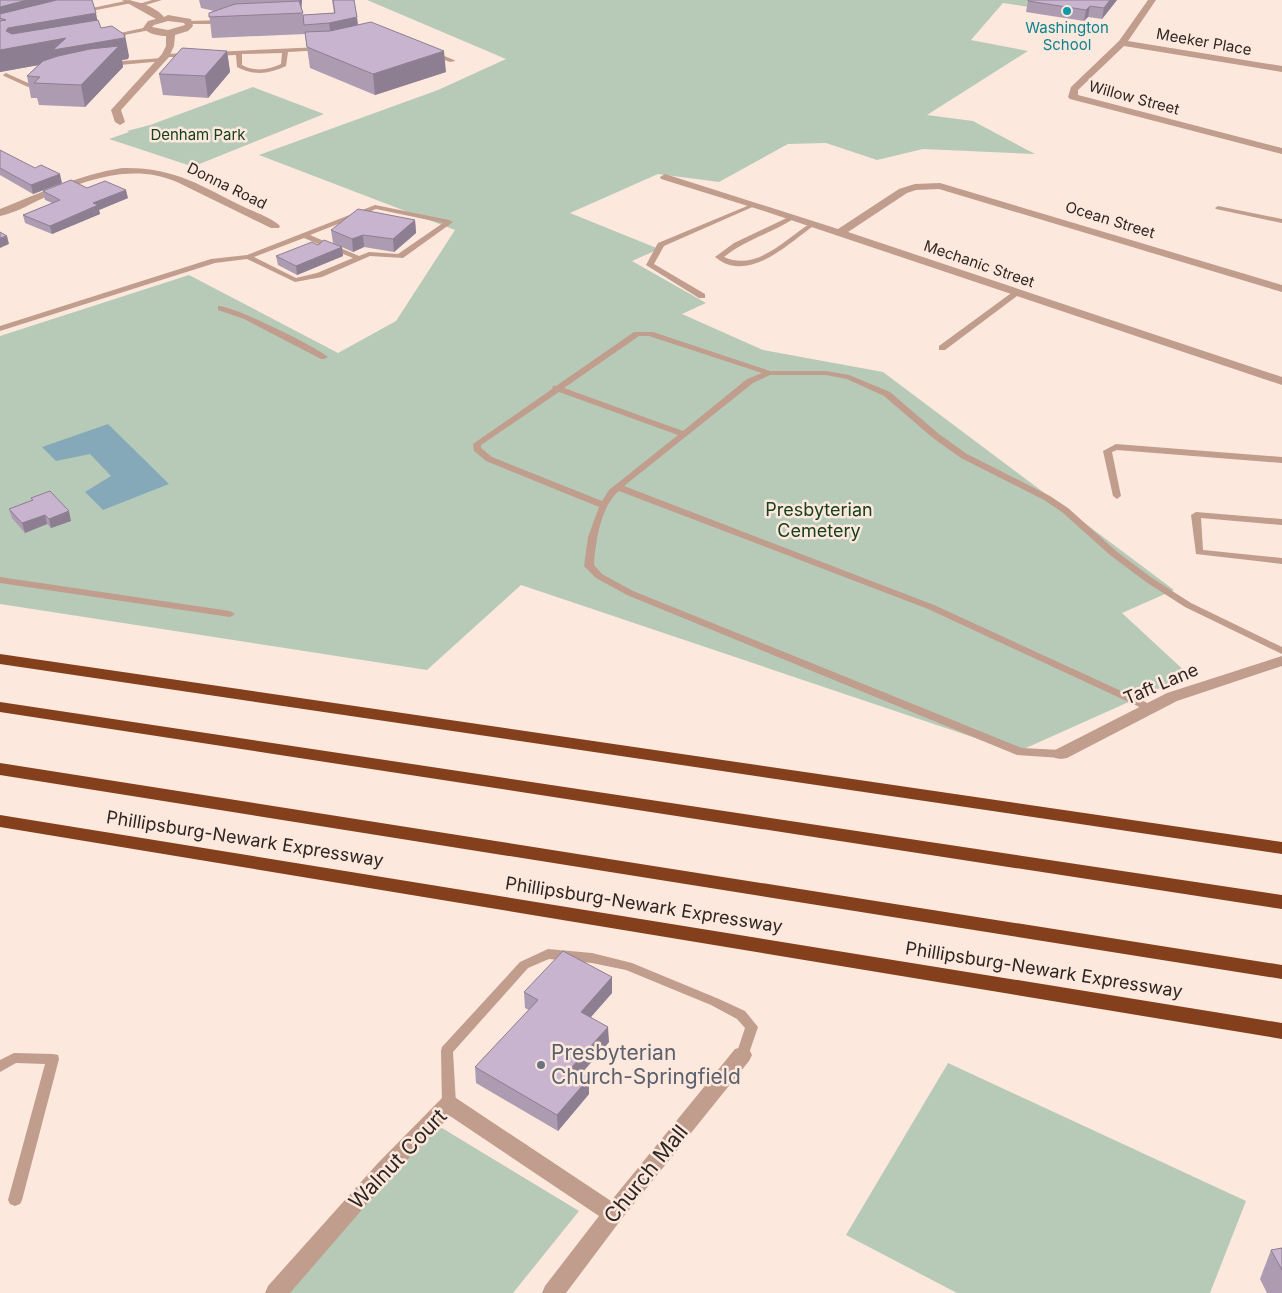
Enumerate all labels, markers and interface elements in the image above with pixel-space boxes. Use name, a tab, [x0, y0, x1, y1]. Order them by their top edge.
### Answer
marker: Washington School	[1061, 5, 1073, 17]
place label: Washington School	[1025, 18, 1109, 54]
street label: Meeker Place	[1155, 24, 1253, 59]
street label: Willow Street	[1087, 76, 1182, 119]
park label: Denham Park	[150, 125, 246, 144]
street label: Donna Road	[184, 158, 270, 213]
street label: Ocean Street	[1063, 197, 1157, 242]
street label: Mechanic Street	[921, 236, 1037, 291]
park label: Presbyterian Cemetery	[765, 499, 873, 541]
street label: Taft Lane	[1120, 658, 1201, 709]
street label: Phillipsburg-Newark Expressway	[105, 806, 385, 871]
street label: Phillipsburg-Newark Expressway	[504, 872, 784, 937]
street label: Phillipsburg-Newark Expressway	[904, 937, 1184, 1002]
place label: Presbyterian Church-Springfield	[551, 1040, 741, 1089]
marker: Presbyterian Church-Springfield	[535, 1059, 547, 1071]
street label: Walnut Court	[344, 1103, 452, 1214]
street label: Church Mall	[598, 1120, 693, 1228]

